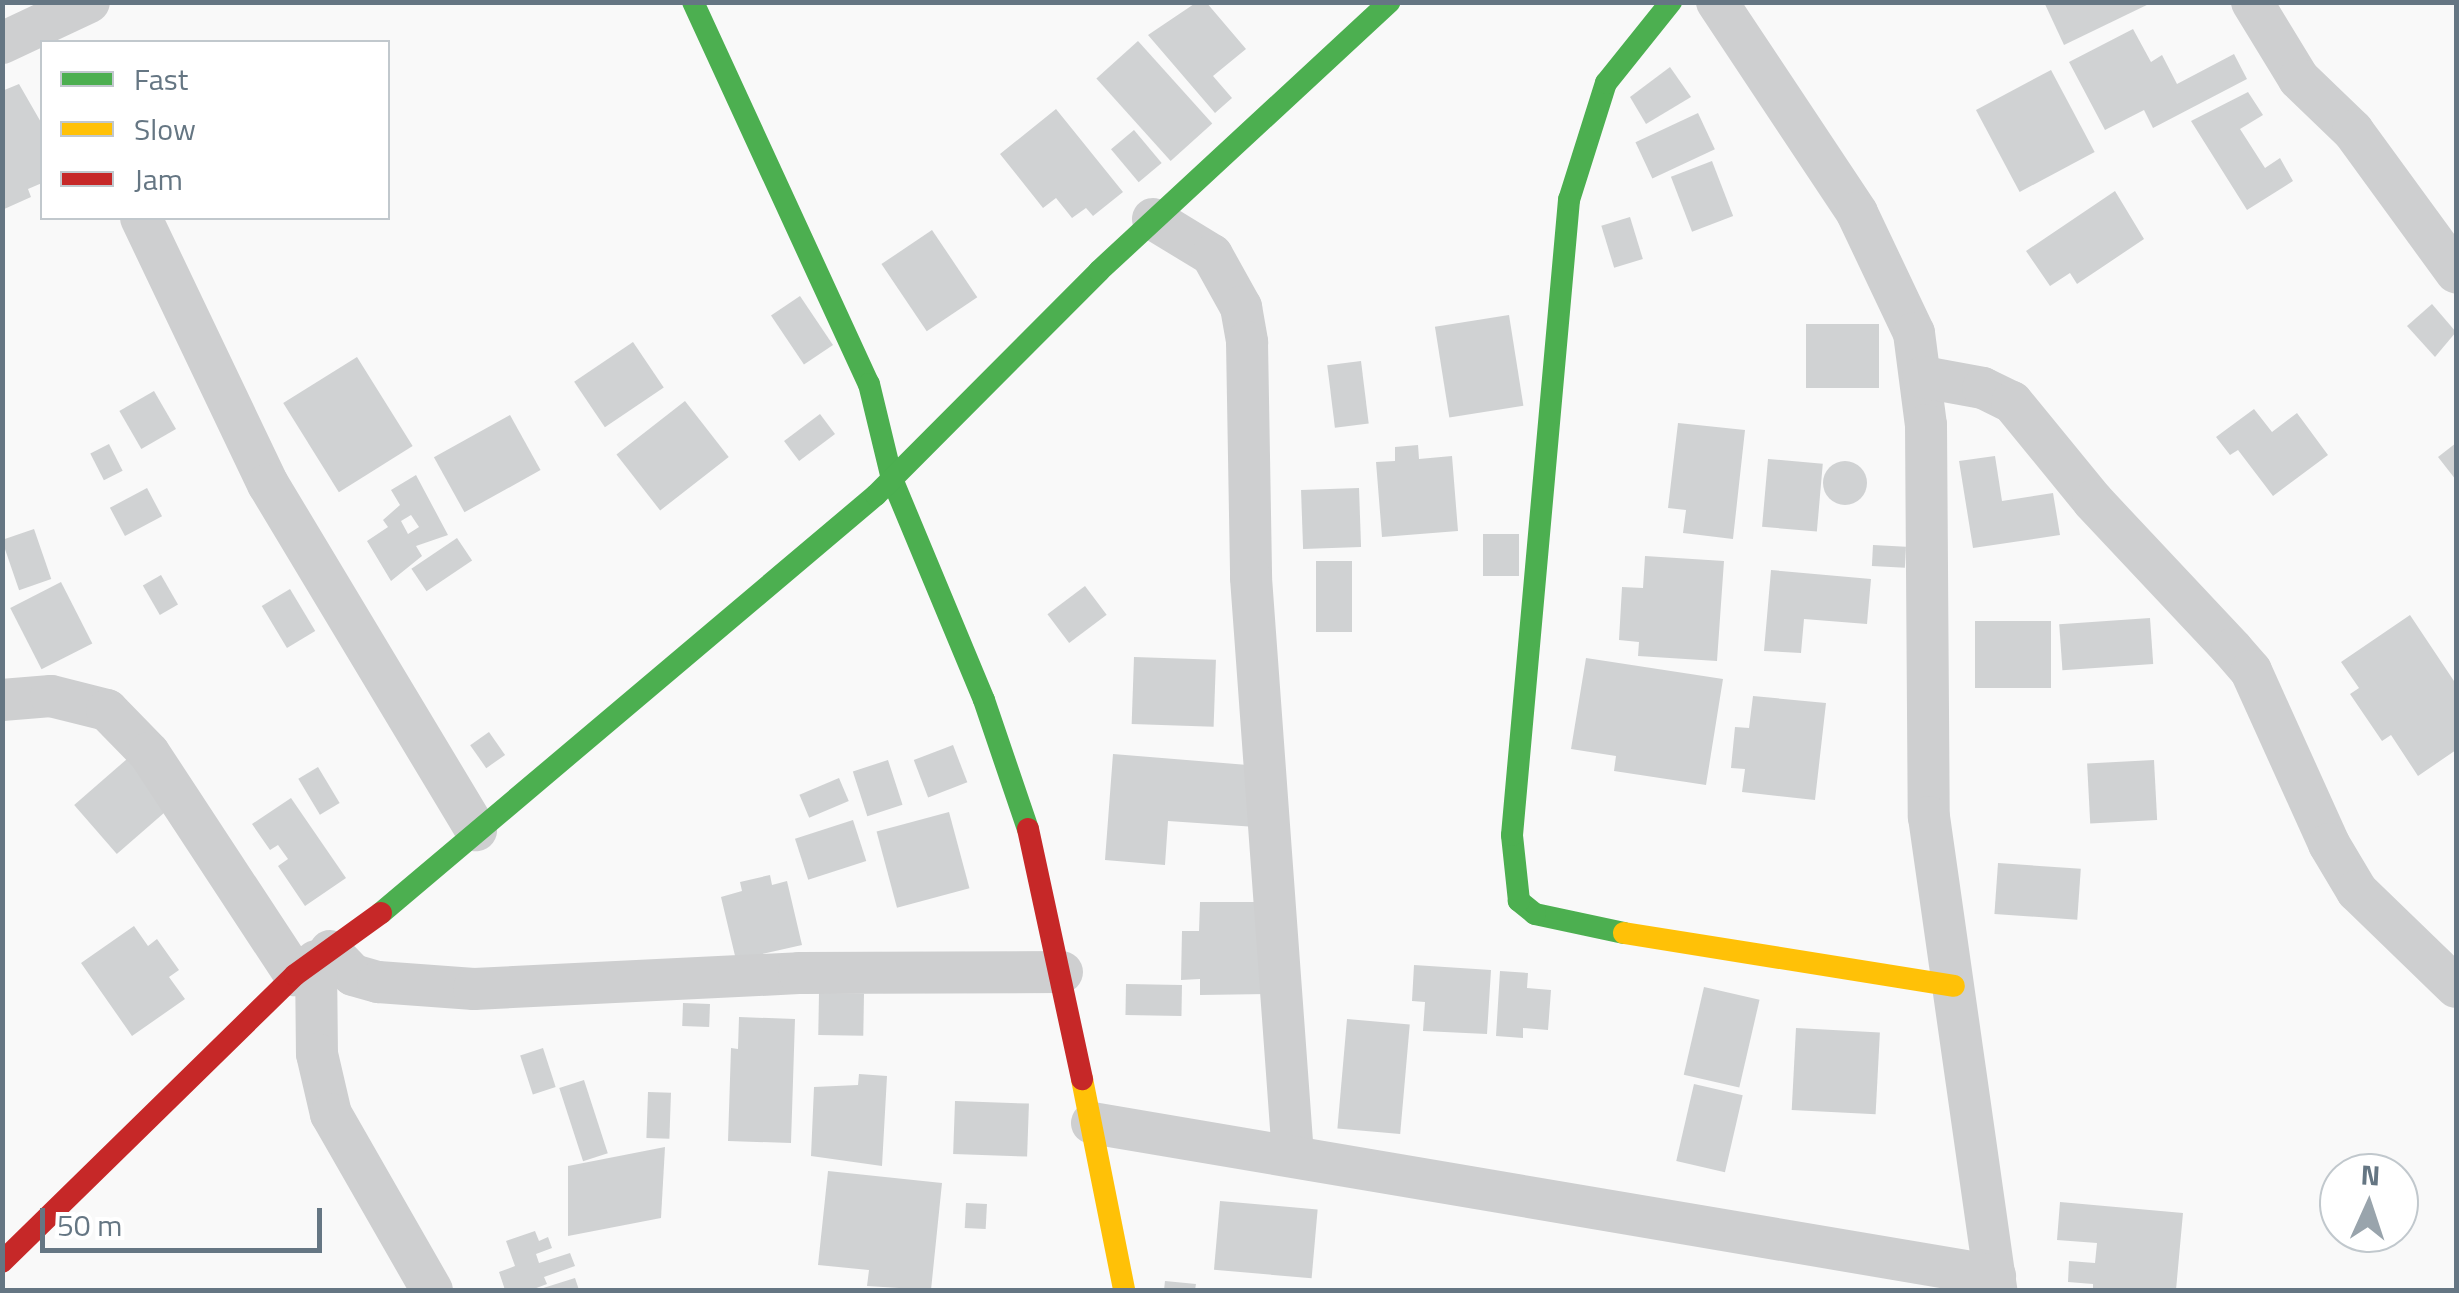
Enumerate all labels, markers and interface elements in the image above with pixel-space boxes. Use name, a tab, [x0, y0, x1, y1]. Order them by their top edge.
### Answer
legend	[40, 40, 390, 220]
text: Fast	[134, 56, 188, 102]
text: Slow	[134, 106, 196, 152]
text: Jam	[134, 156, 183, 202]
north arrow	[2319, 1153, 2419, 1253]
text: N	[2360, 1153, 2381, 1197]
scale bar	[45, 1188, 328, 1250]
text: 50 m	[57, 1202, 122, 1248]

